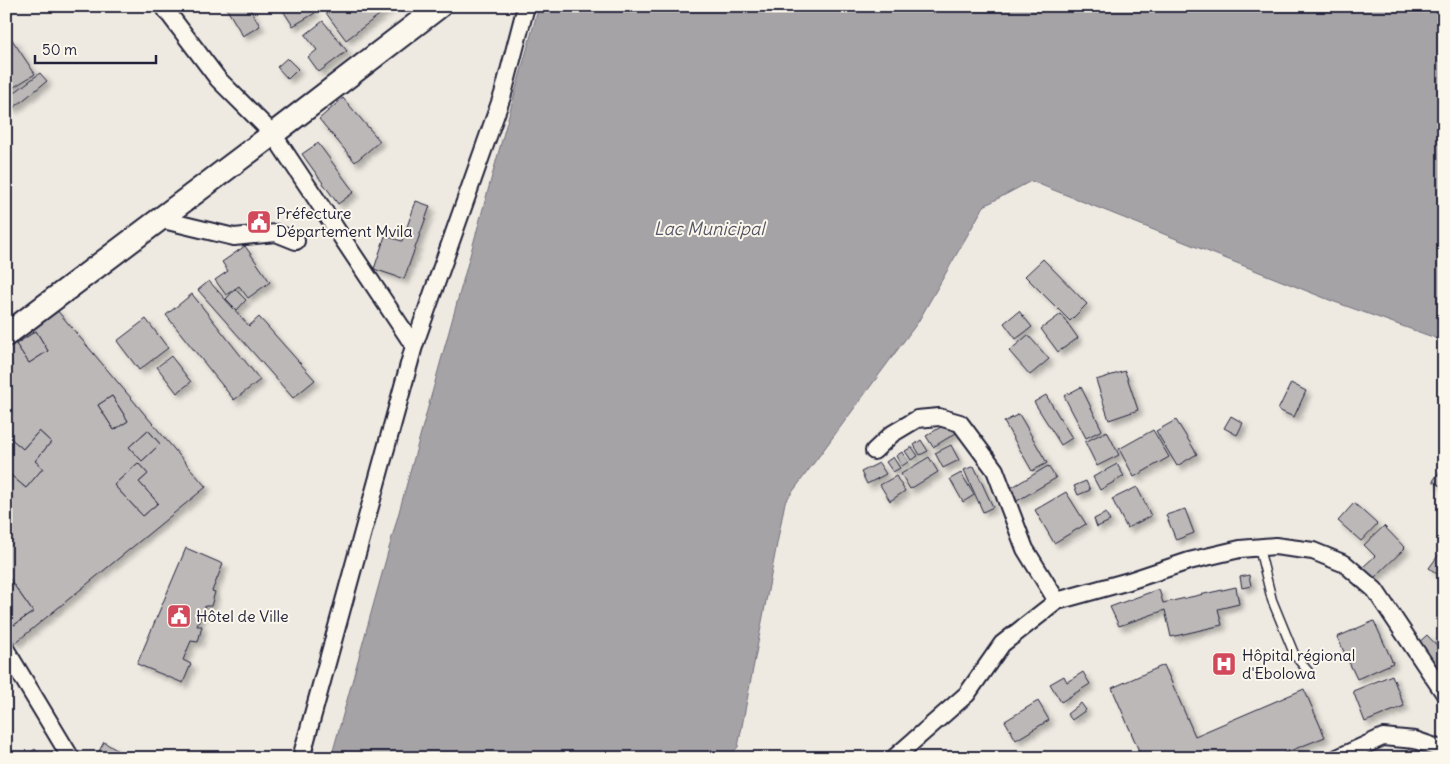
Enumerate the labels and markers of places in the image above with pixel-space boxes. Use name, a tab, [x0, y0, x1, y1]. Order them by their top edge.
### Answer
place label: Préfecture Département Mvila	[276, 203, 413, 241]
public building icon: Préfecture Département Mvila	[246, 209, 272, 235]
public building icon: Hôtel de Ville	[166, 603, 192, 629]
place label: Hôtel de Ville	[196, 606, 289, 626]
place label: Hôpital régional d'Ebolowa	[1242, 645, 1355, 683]
hospital icon: Hôpital régional d'Ebolowa	[1211, 651, 1237, 677]

